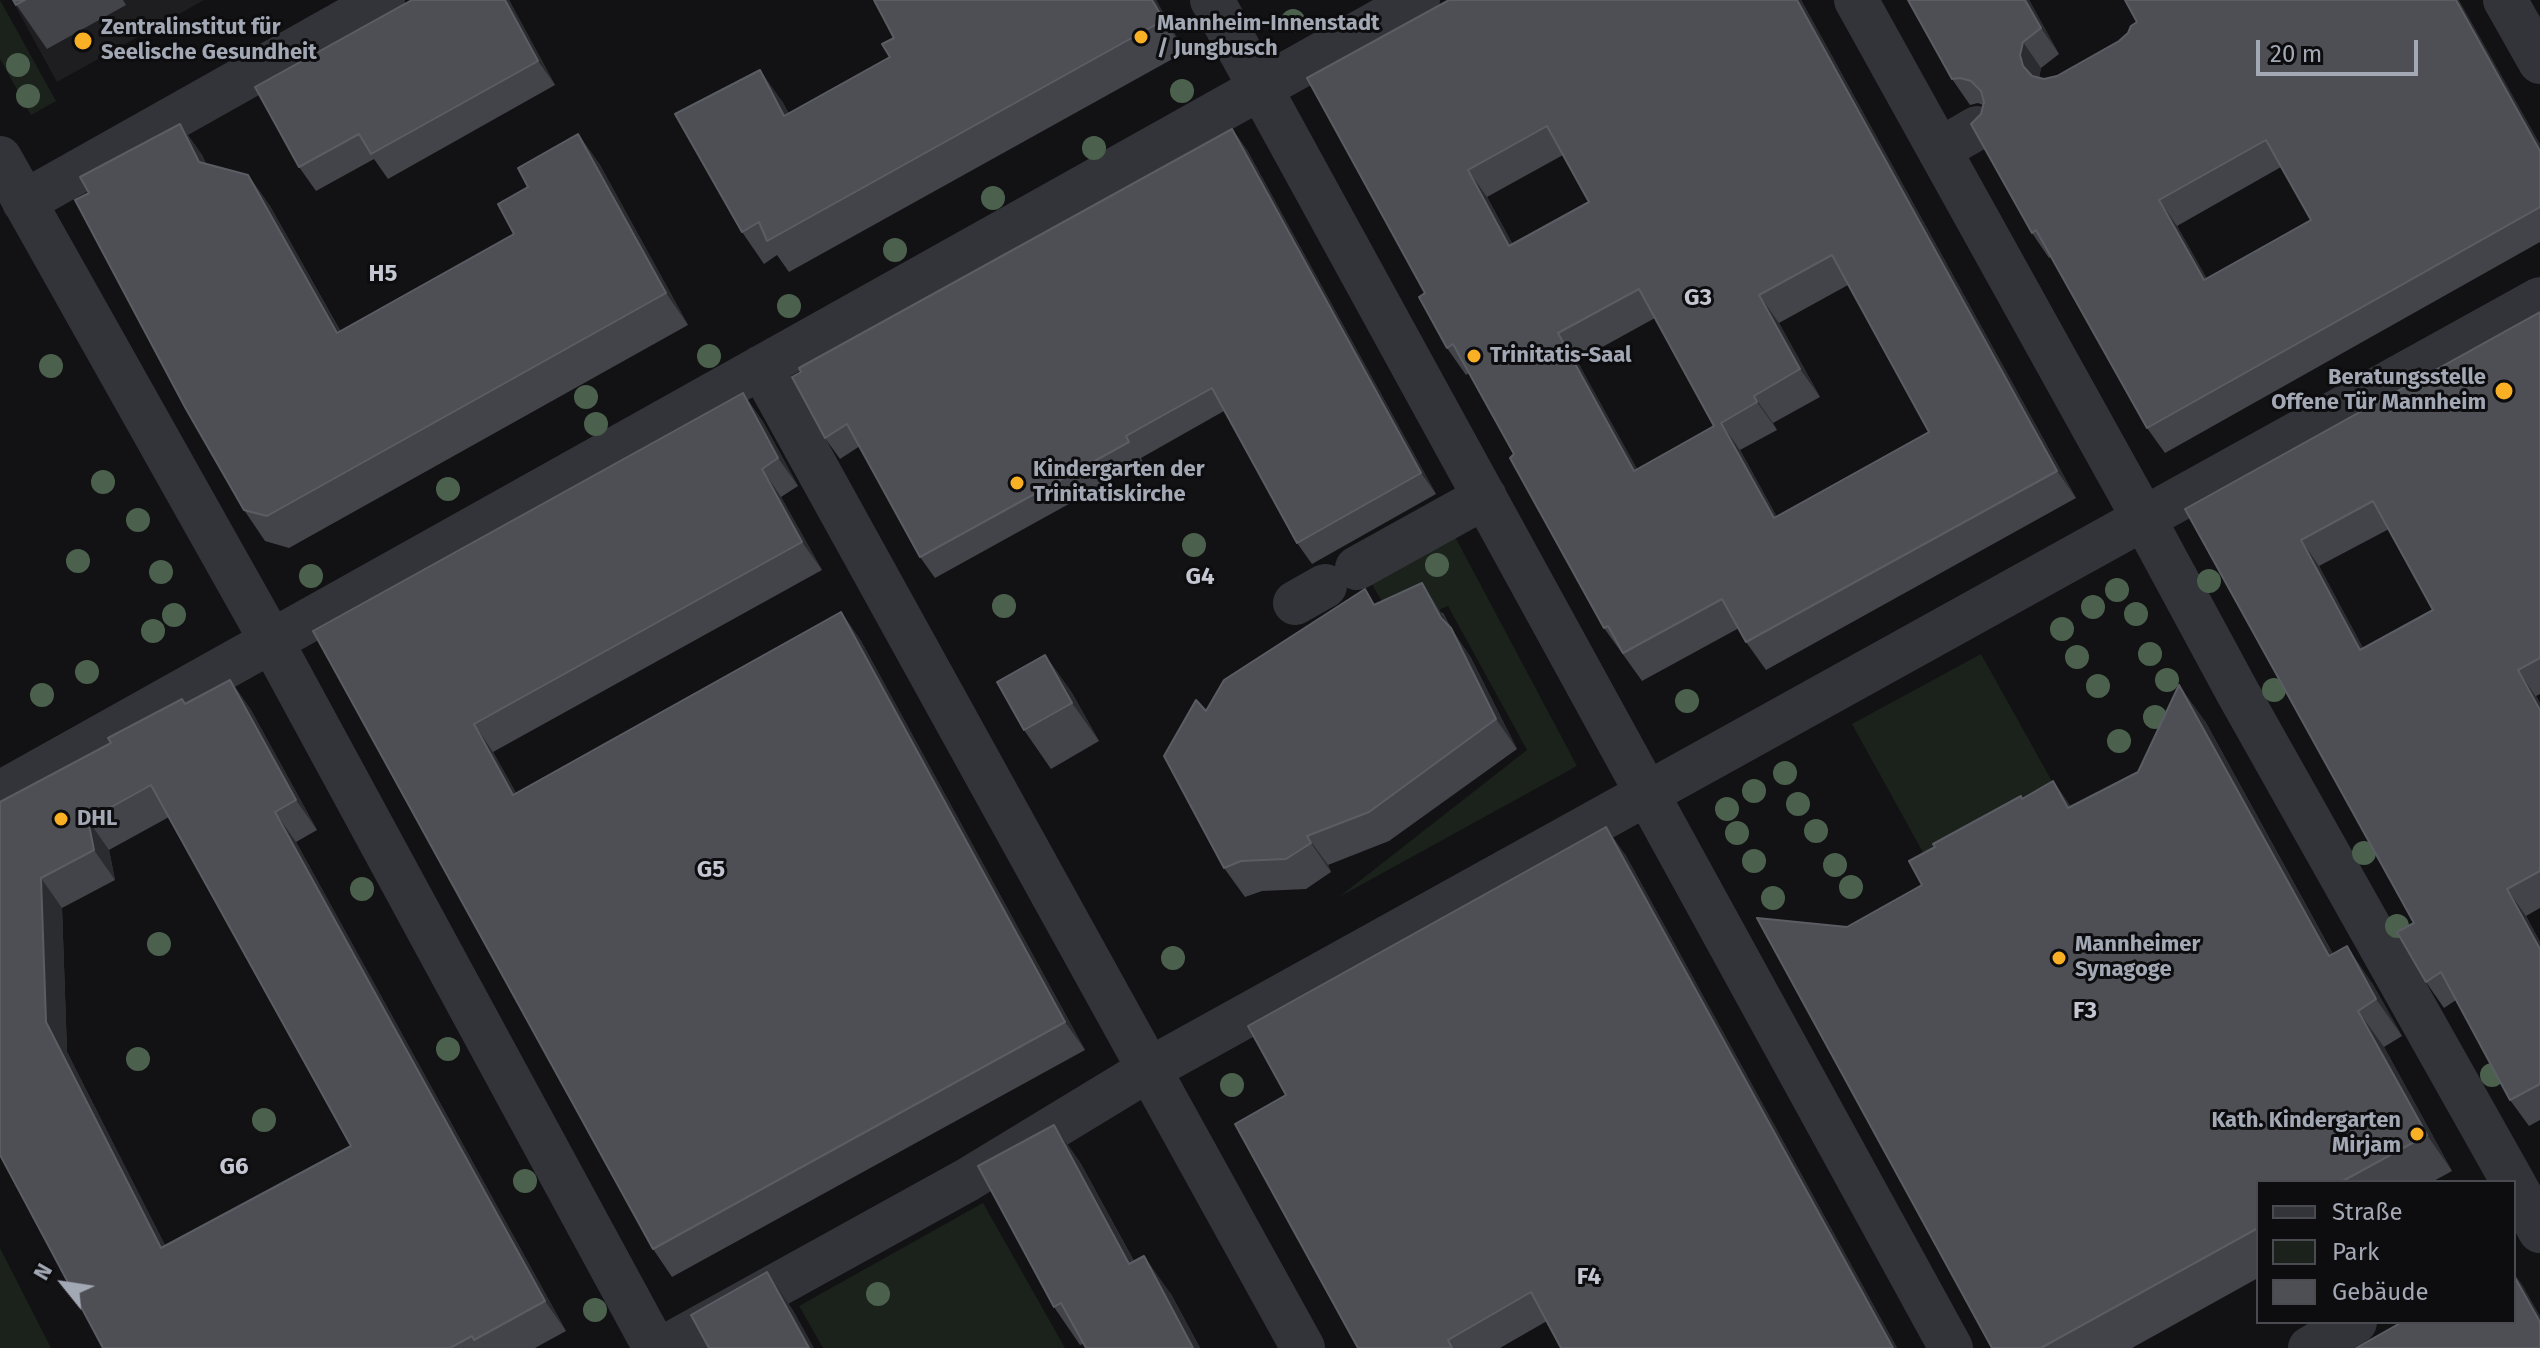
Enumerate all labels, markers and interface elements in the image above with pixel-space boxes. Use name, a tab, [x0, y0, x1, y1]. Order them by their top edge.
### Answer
place label: Mannheim-Innenstadt / Jungbusch	[1157, 11, 1380, 62]
place label: Zentralinstitut für Seelische Gesundheit	[101, 15, 317, 66]
scale bar	[2260, 24, 2422, 74]
marker: Mannheim-Innenstadt / Jungbusch	[1132, 28, 1150, 46]
marker: Zentralinstitut für Seelische Gesundheit	[72, 30, 94, 52]
text: 20 m	[2270, 40, 2322, 68]
district label: H5	[369, 260, 397, 288]
district label: G3	[1684, 284, 1712, 312]
place label: Trinitatis-Saal	[1490, 343, 1632, 369]
marker: Trinitatis-Saal	[1465, 347, 1483, 365]
place label: Beratungsstelle Offene Tür Mannheim	[2271, 365, 2486, 416]
marker: Beratungsstelle Offene Tür Mannheim	[2493, 380, 2515, 402]
place label: Kindergarten der Trinitatiskirche	[1033, 457, 1205, 508]
marker: Kindergarten der Trinitatiskirche	[1008, 474, 1026, 492]
district label: G4	[1185, 563, 1215, 591]
place label: DHL	[77, 806, 117, 832]
marker: DHL	[52, 810, 70, 828]
district label: G5	[697, 856, 725, 884]
place label: Mannheimer Synagoge	[2075, 932, 2200, 984]
marker: Mannheimer Synagoge	[2050, 949, 2068, 967]
district label: F3	[2073, 997, 2097, 1025]
place label: Kath. Kindergarten Mirjam	[2211, 1108, 2401, 1160]
marker: Kath. Kindergarten Mirjam	[2408, 1125, 2426, 1143]
district label: G6	[219, 1153, 249, 1181]
legend	[2256, 1180, 2516, 1324]
text: Straße	[2332, 1198, 2403, 1226]
text: Park	[2332, 1238, 2379, 1266]
north arrow	[24, 1244, 104, 1324]
text: N	[27, 1259, 58, 1285]
district label: F4	[1577, 1263, 1601, 1291]
text: Gebäude	[2332, 1278, 2429, 1306]

